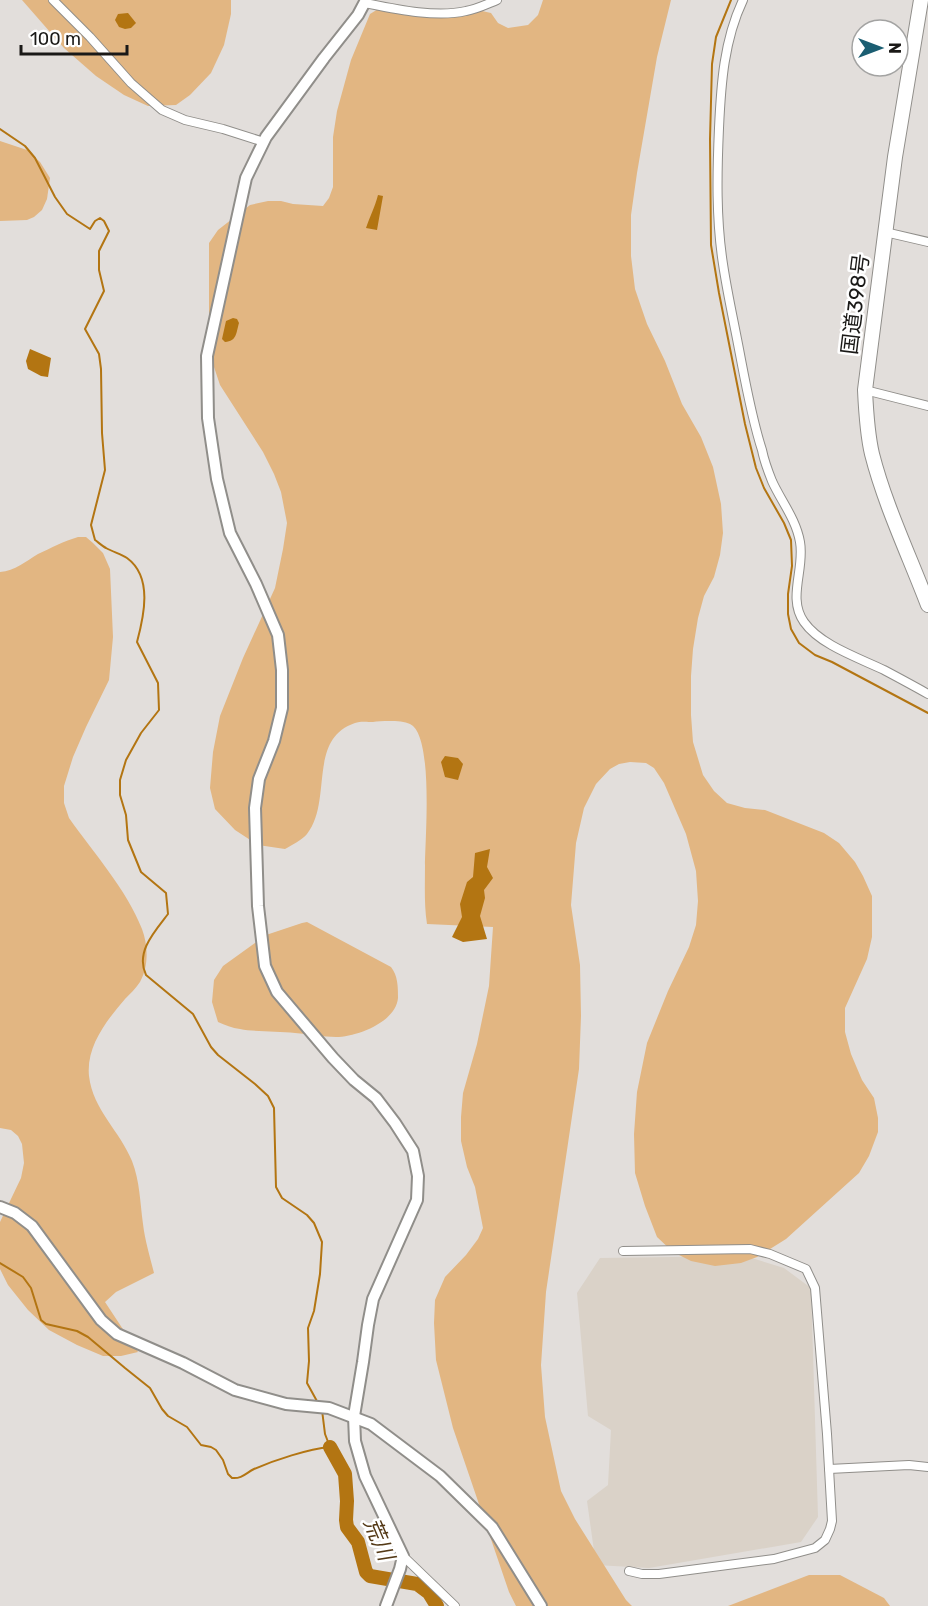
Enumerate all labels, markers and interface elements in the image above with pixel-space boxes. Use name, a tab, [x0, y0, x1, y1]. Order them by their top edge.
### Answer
scale bar	[21, 18, 128, 56]
north arrow	[850, 18, 910, 78]
text: 100 m	[30, 28, 81, 50]
text: N	[885, 42, 904, 54]
street label: 国道398号	[836, 252, 874, 356]
water label: 荒川	[358, 1513, 401, 1566]

